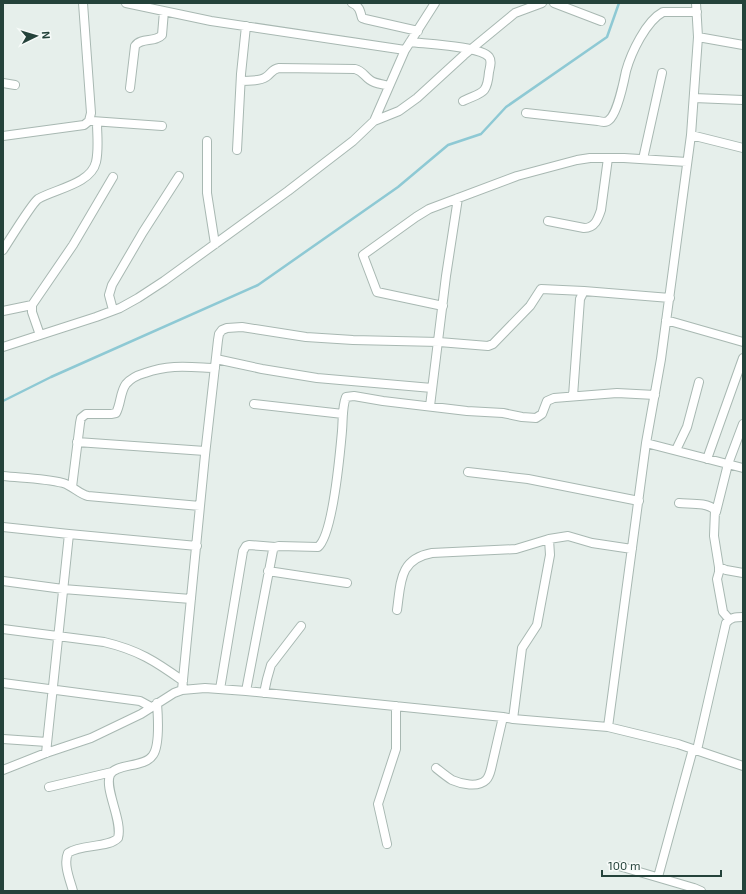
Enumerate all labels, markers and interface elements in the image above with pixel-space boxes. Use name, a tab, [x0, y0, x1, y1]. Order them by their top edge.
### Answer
north arrow	[16, 16, 56, 56]
text: N	[40, 31, 53, 40]
scale bar	[602, 852, 721, 878]
text: 100 m	[608, 858, 640, 872]

